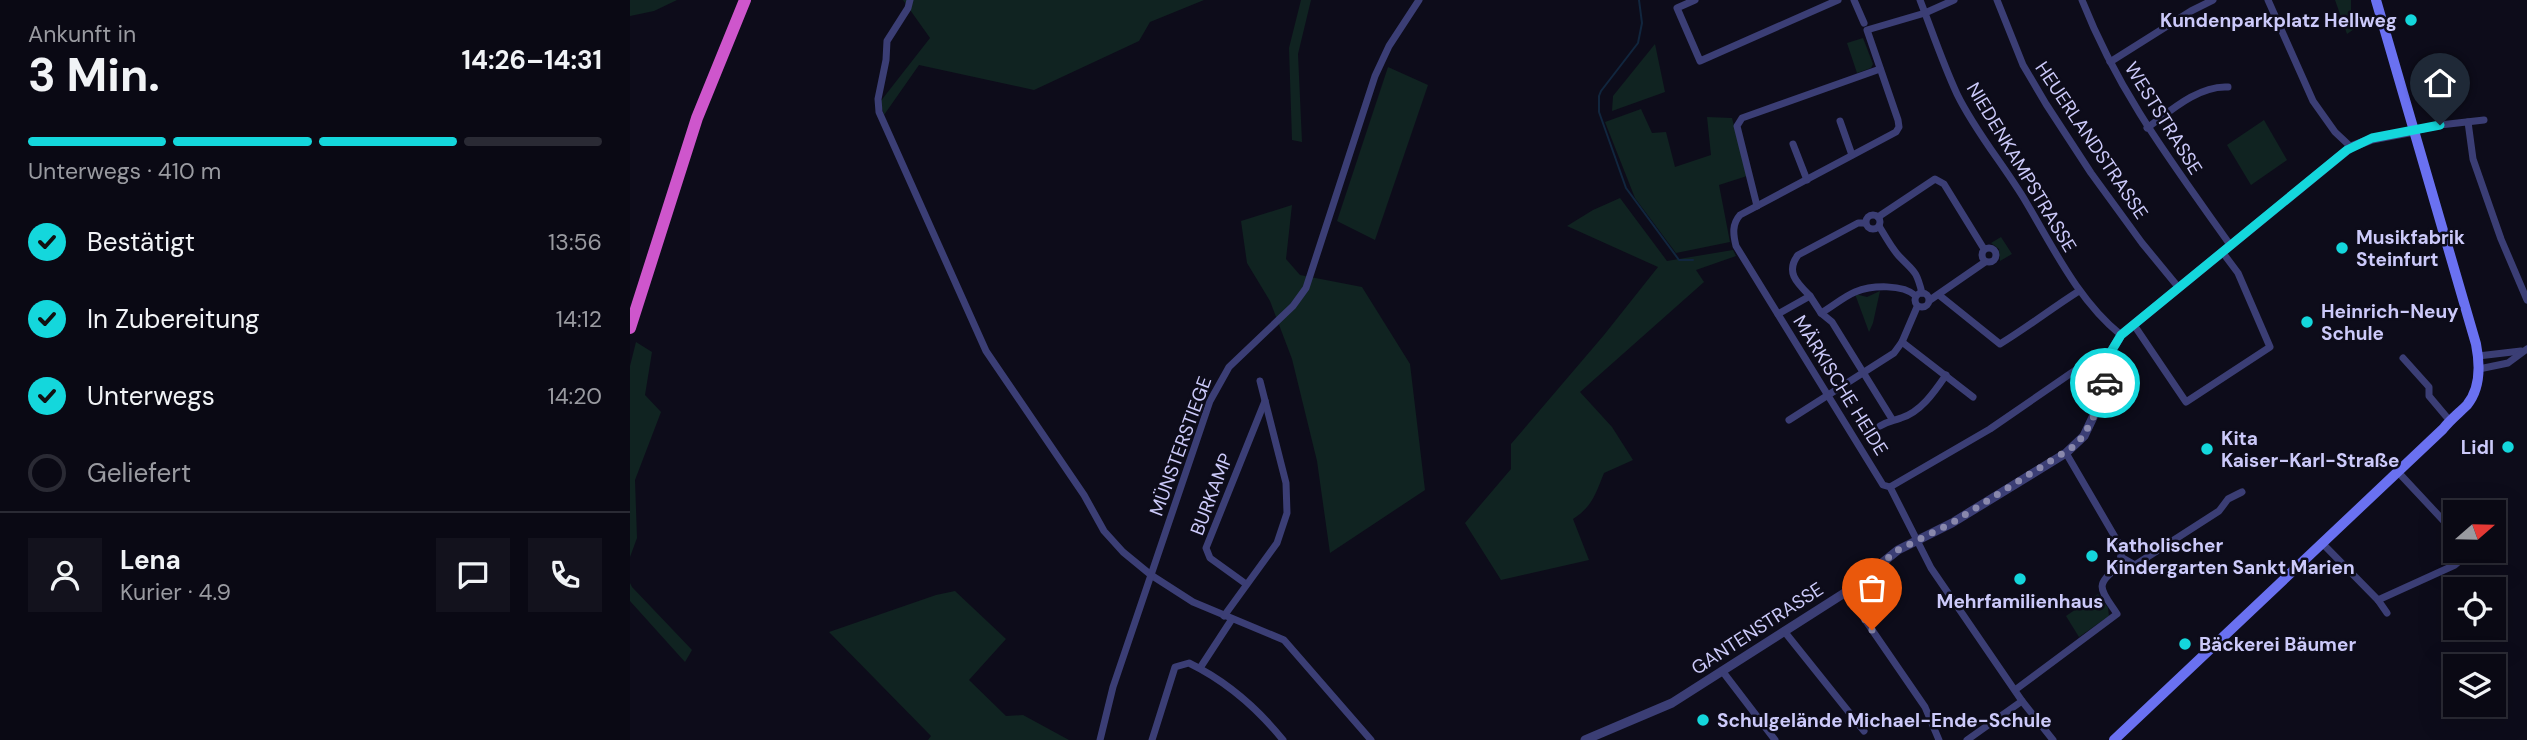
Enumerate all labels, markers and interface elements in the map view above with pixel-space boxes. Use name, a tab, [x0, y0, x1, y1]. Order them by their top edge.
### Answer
place label: Kundenparkplatz Hellweg	[2160, 8, 2397, 33]
marker: Kundenparkplatz Hellweg	[2403, 12, 2419, 28]
text: Ankunft in	[28, 19, 136, 49]
text: 14:26–14:31	[462, 43, 602, 77]
text: 3 Min.	[28, 45, 160, 105]
pin	[2410, 53, 2470, 125]
street label: HEUERLANDSTRASSE	[2029, 57, 2154, 224]
street label: WESTSTRASSE	[2119, 57, 2208, 179]
icon: home	[2421, 64, 2459, 102]
street label: NIEDENKAMPSTRASSE	[1961, 78, 2082, 257]
text: Unterwegs · 410 m	[28, 156, 221, 186]
icon: check	[28, 223, 66, 261]
text: Bestätigt	[87, 225, 195, 259]
place label: Musikfabrik Steinfurt	[2356, 225, 2465, 272]
text: 13:56	[548, 227, 602, 257]
marker: Musikfabrik Steinfurt	[2334, 240, 2350, 256]
place label: Heinrich-Neuy Schule	[2321, 299, 2459, 346]
icon: check	[28, 300, 66, 338]
text: In Zubereitung	[87, 302, 260, 336]
text: 14:12	[556, 304, 602, 334]
street label: MÄRKISCHE HEIDE	[1787, 310, 1894, 460]
marker: Heinrich-Neuy Schule	[2299, 314, 2315, 330]
courier	[2070, 348, 2140, 418]
icon: car	[2086, 364, 2124, 402]
street label: MÜNSTERSTIEGE	[1144, 373, 1217, 519]
icon: check	[28, 377, 66, 415]
text: Unterwegs	[87, 379, 215, 413]
text: 14:20	[547, 381, 602, 411]
place label: Kita Kaiser-Karl-Straße	[2221, 426, 2399, 473]
place label: Lidl	[2461, 435, 2494, 460]
marker: Lidl	[2500, 439, 2516, 455]
marker: Kita Kaiser-Karl-Straße	[2199, 441, 2215, 457]
street label: BURKAMP	[1184, 450, 1239, 539]
text: Geliefert	[87, 456, 191, 490]
north arrow	[2443, 500, 2506, 564]
map controls	[2443, 500, 2506, 717]
place label: Katholischer Kindergarten Sankt Marien	[2106, 533, 2355, 580]
button: person	[28, 538, 102, 612]
button: chat	[436, 538, 510, 612]
button: phone	[528, 538, 602, 612]
text: Lena	[120, 543, 181, 577]
marker: Katholischer Kindergarten Sankt Marien	[2084, 548, 2100, 564]
pin	[1842, 558, 1902, 630]
icon: bag	[1853, 569, 1891, 607]
marker: Mehrfamilienhaus	[2012, 571, 2028, 587]
street label: GANTENSTRASSE	[1686, 576, 1828, 680]
text: Kurier · 4.9	[120, 577, 231, 607]
button: locate	[2443, 577, 2506, 640]
place label: Mehrfamilienhaus	[1937, 589, 2103, 614]
place label: Bäckerei Bäumer	[2199, 632, 2356, 657]
marker: Bäckerei Bäumer	[2177, 636, 2193, 652]
button: layers	[2443, 654, 2506, 717]
place label: Schulgelände Michael-Ende-Schule	[1717, 708, 2052, 733]
marker: Schulgelände Michael-Ende-Schule	[1695, 712, 1711, 728]

